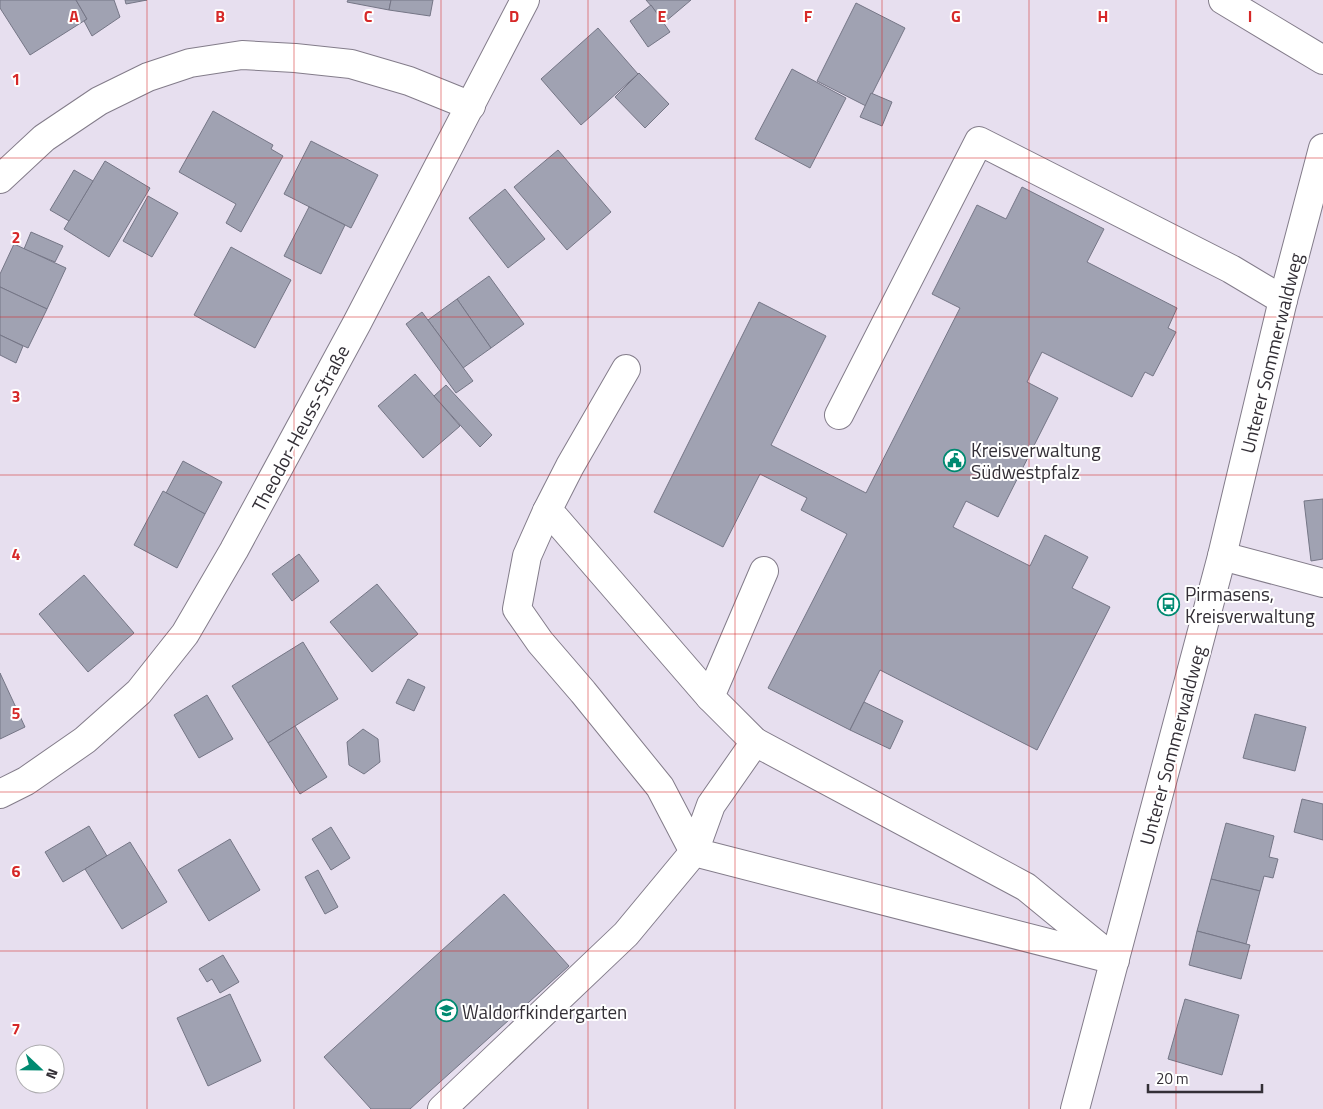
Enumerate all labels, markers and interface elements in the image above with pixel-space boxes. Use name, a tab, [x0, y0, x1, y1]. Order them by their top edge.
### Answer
text: A	[69, 4, 79, 28]
text: B	[215, 4, 225, 28]
text: C	[364, 4, 373, 28]
text: D	[509, 4, 519, 28]
text: E	[658, 4, 667, 28]
text: F	[804, 4, 813, 28]
text: G	[951, 4, 961, 28]
text: H	[1098, 4, 1108, 28]
text: I	[1248, 4, 1252, 28]
text: 1	[12, 67, 20, 91]
text: 2	[12, 225, 20, 249]
street label: Unterer Sommerwaldweg	[1232, 249, 1310, 456]
street label: Theodor-Heuss-Straße	[244, 340, 356, 516]
text: 3	[12, 384, 20, 408]
place label: Kreisverwaltung Südwestpfalz	[971, 435, 1101, 486]
public building icon: Kreisverwaltung Südwestpfalz	[943, 448, 967, 472]
text: 4	[12, 542, 21, 566]
place label: Pirmasens, Kreisverwaltung	[1185, 579, 1315, 630]
bus stop icon: Pirmasens, Kreisverwaltung	[1157, 592, 1181, 616]
street label: Unterer Sommerwaldweg	[1131, 642, 1213, 848]
text: 5	[12, 701, 21, 725]
text: 6	[12, 859, 21, 883]
place label: Waldorfkindergarten	[462, 997, 627, 1026]
school or university icon: Waldorfkindergarten	[434, 999, 458, 1023]
text: 7	[12, 1017, 20, 1041]
north arrow	[15, 1044, 65, 1094]
scale bar	[1148, 1062, 1262, 1094]
text: N	[41, 1066, 64, 1082]
text: 20 m	[1156, 1067, 1189, 1090]

